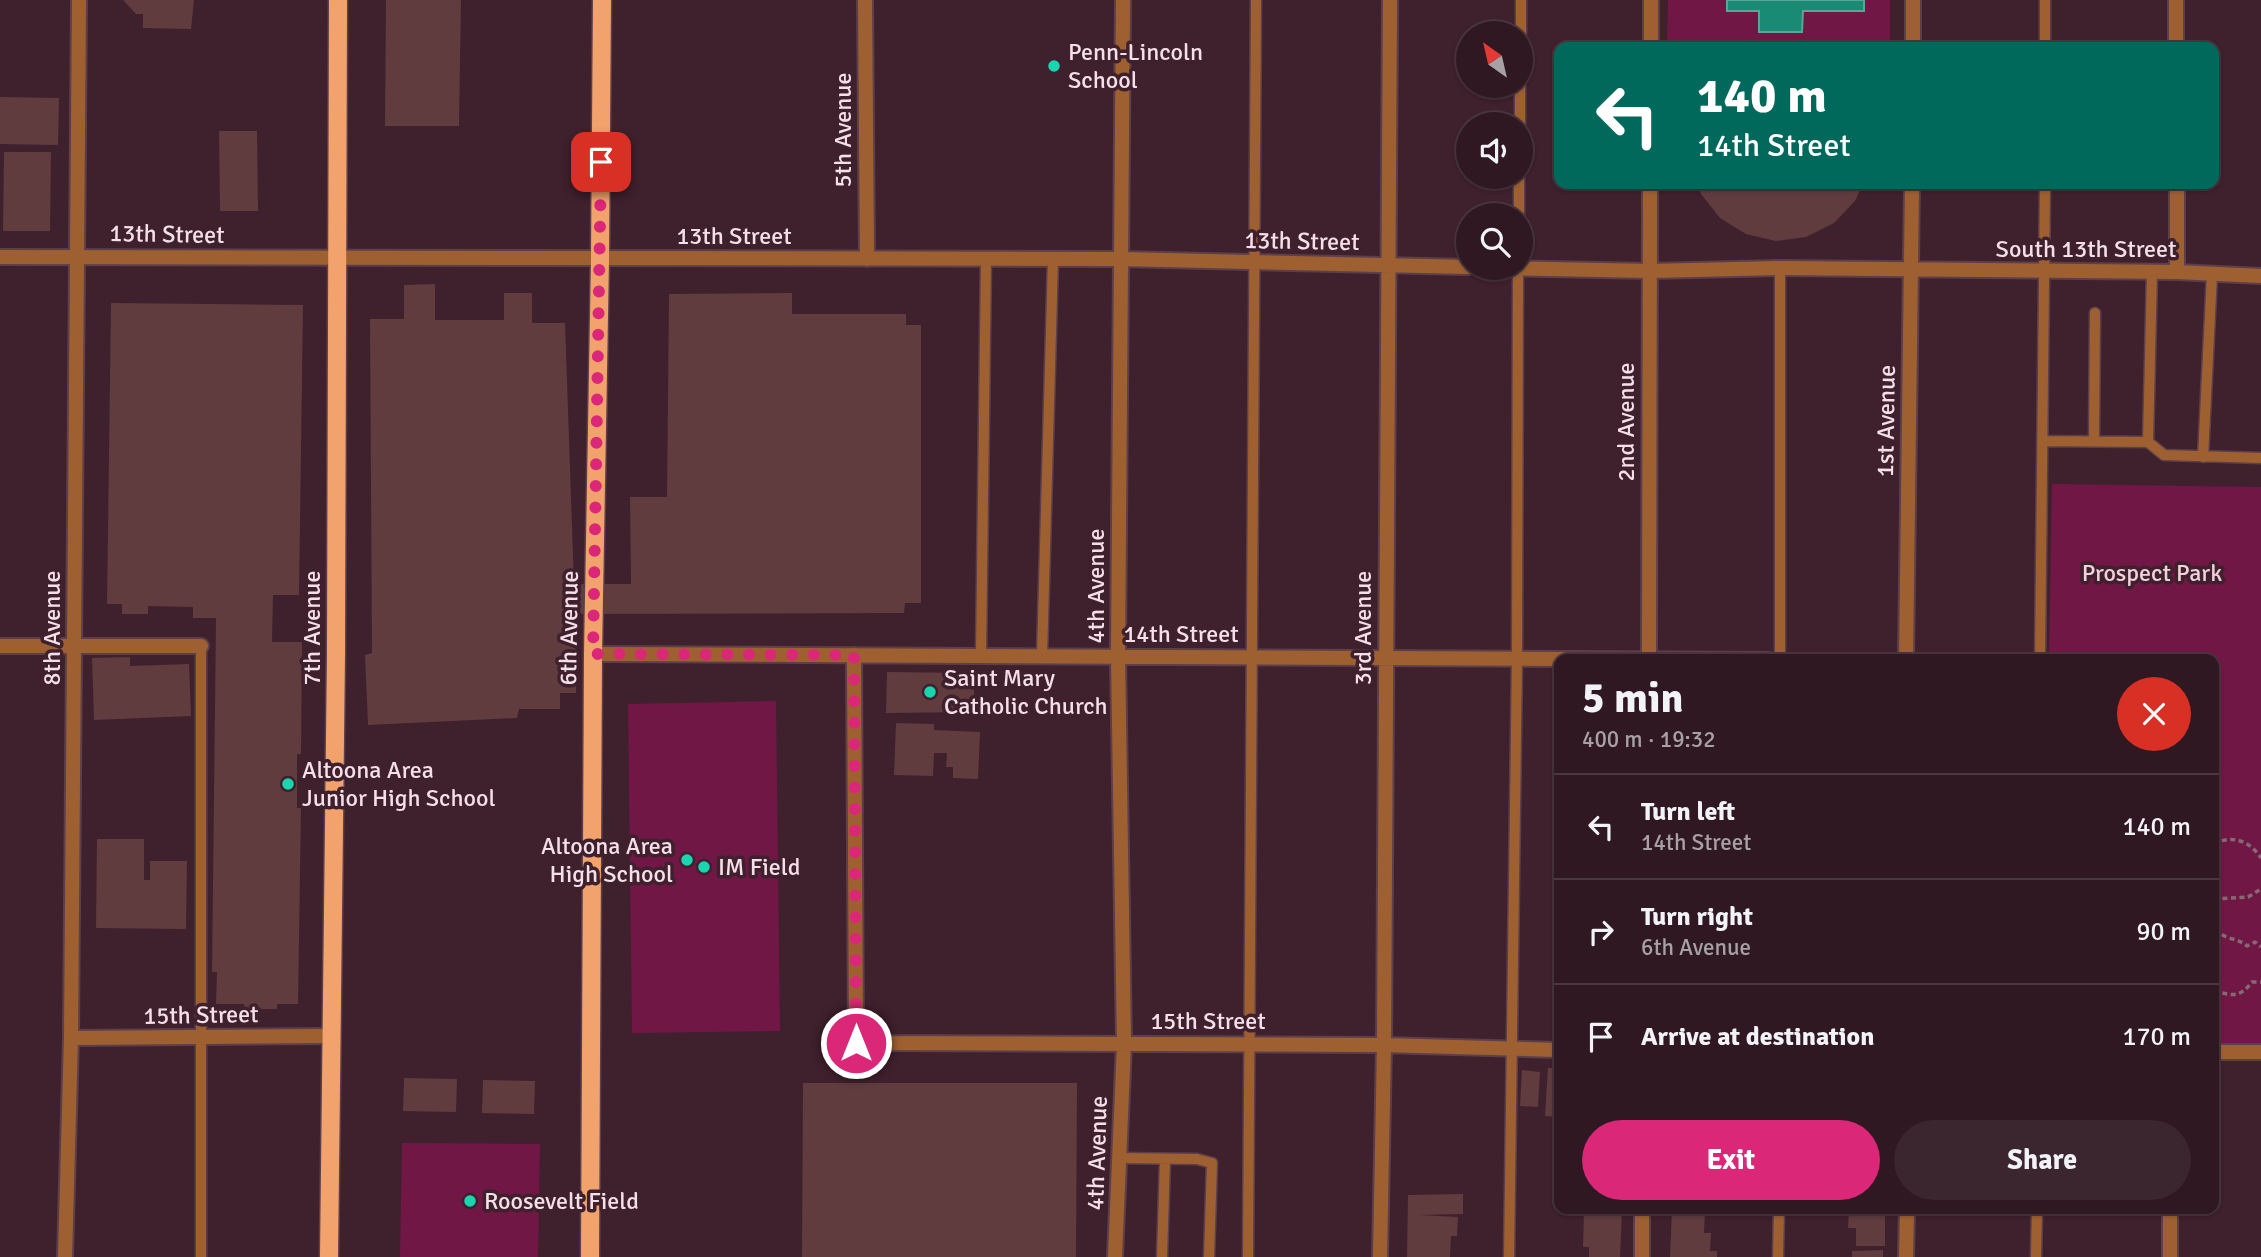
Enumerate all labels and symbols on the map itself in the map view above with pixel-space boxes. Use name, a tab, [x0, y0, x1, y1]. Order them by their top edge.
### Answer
north arrow	[1456, 21, 1533, 98]
place label: Penn-Lincoln School	[1068, 37, 1203, 95]
marker: Penn-Lincoln School	[1046, 58, 1062, 74]
street label: 5th Avenue	[828, 73, 858, 187]
pin	[571, 132, 631, 192]
street label: 13th Street	[109, 218, 225, 250]
street label: 13th Street	[676, 221, 792, 251]
street label: 13th Street	[1244, 225, 1360, 257]
street label: South 13th Street	[1996, 234, 2176, 264]
street label: 2nd Avenue	[1611, 362, 1641, 482]
street label: 1st Avenue	[1870, 365, 1902, 477]
street label: 4th Avenue	[1081, 529, 1111, 643]
park label: Prospect Park	[2082, 558, 2222, 588]
street label: 6th Avenue	[553, 570, 585, 686]
street label: 8th Avenue	[37, 571, 67, 685]
street label: 7th Avenue	[297, 571, 327, 685]
street label: 3rd Avenue	[1348, 571, 1378, 685]
street label: 14th Street	[1123, 619, 1239, 649]
place label: Saint Mary Catholic Church	[944, 663, 1108, 721]
marker: Saint Mary Catholic Church	[922, 684, 938, 700]
place label: Altoona Area Junior High School	[302, 755, 496, 813]
marker: Altoona Area Junior High School	[280, 776, 296, 792]
place label: Altoona Area High School	[541, 831, 673, 889]
marker: Altoona Area High School	[679, 852, 695, 868]
place label: IM Field	[718, 852, 800, 882]
marker: IM Field	[696, 859, 712, 875]
street label: 15th Street	[143, 999, 259, 1031]
position arrow	[819, 1006, 893, 1080]
street label: 15th Street	[1150, 1006, 1266, 1036]
street label: 4th Avenue	[1080, 1095, 1114, 1211]
place label: Roosevelt Field	[484, 1186, 639, 1216]
marker: Roosevelt Field	[462, 1193, 478, 1209]

